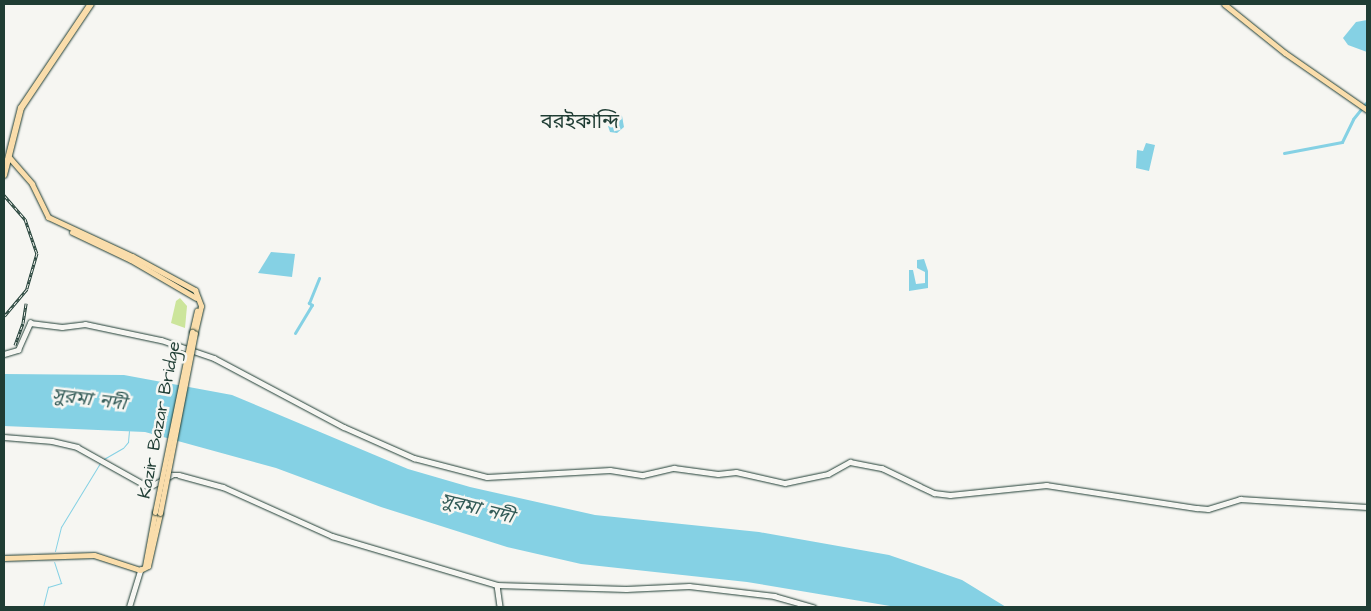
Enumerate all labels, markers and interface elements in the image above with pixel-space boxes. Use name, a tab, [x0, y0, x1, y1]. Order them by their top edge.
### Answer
district label: বরইকান্দি	[541, 110, 619, 134]
street label: Kazir Bazar Bridge	[134, 340, 186, 500]
water label: সুরমা নদী	[51, 384, 127, 416]
water label: সুরমা নদী	[438, 489, 516, 529]

